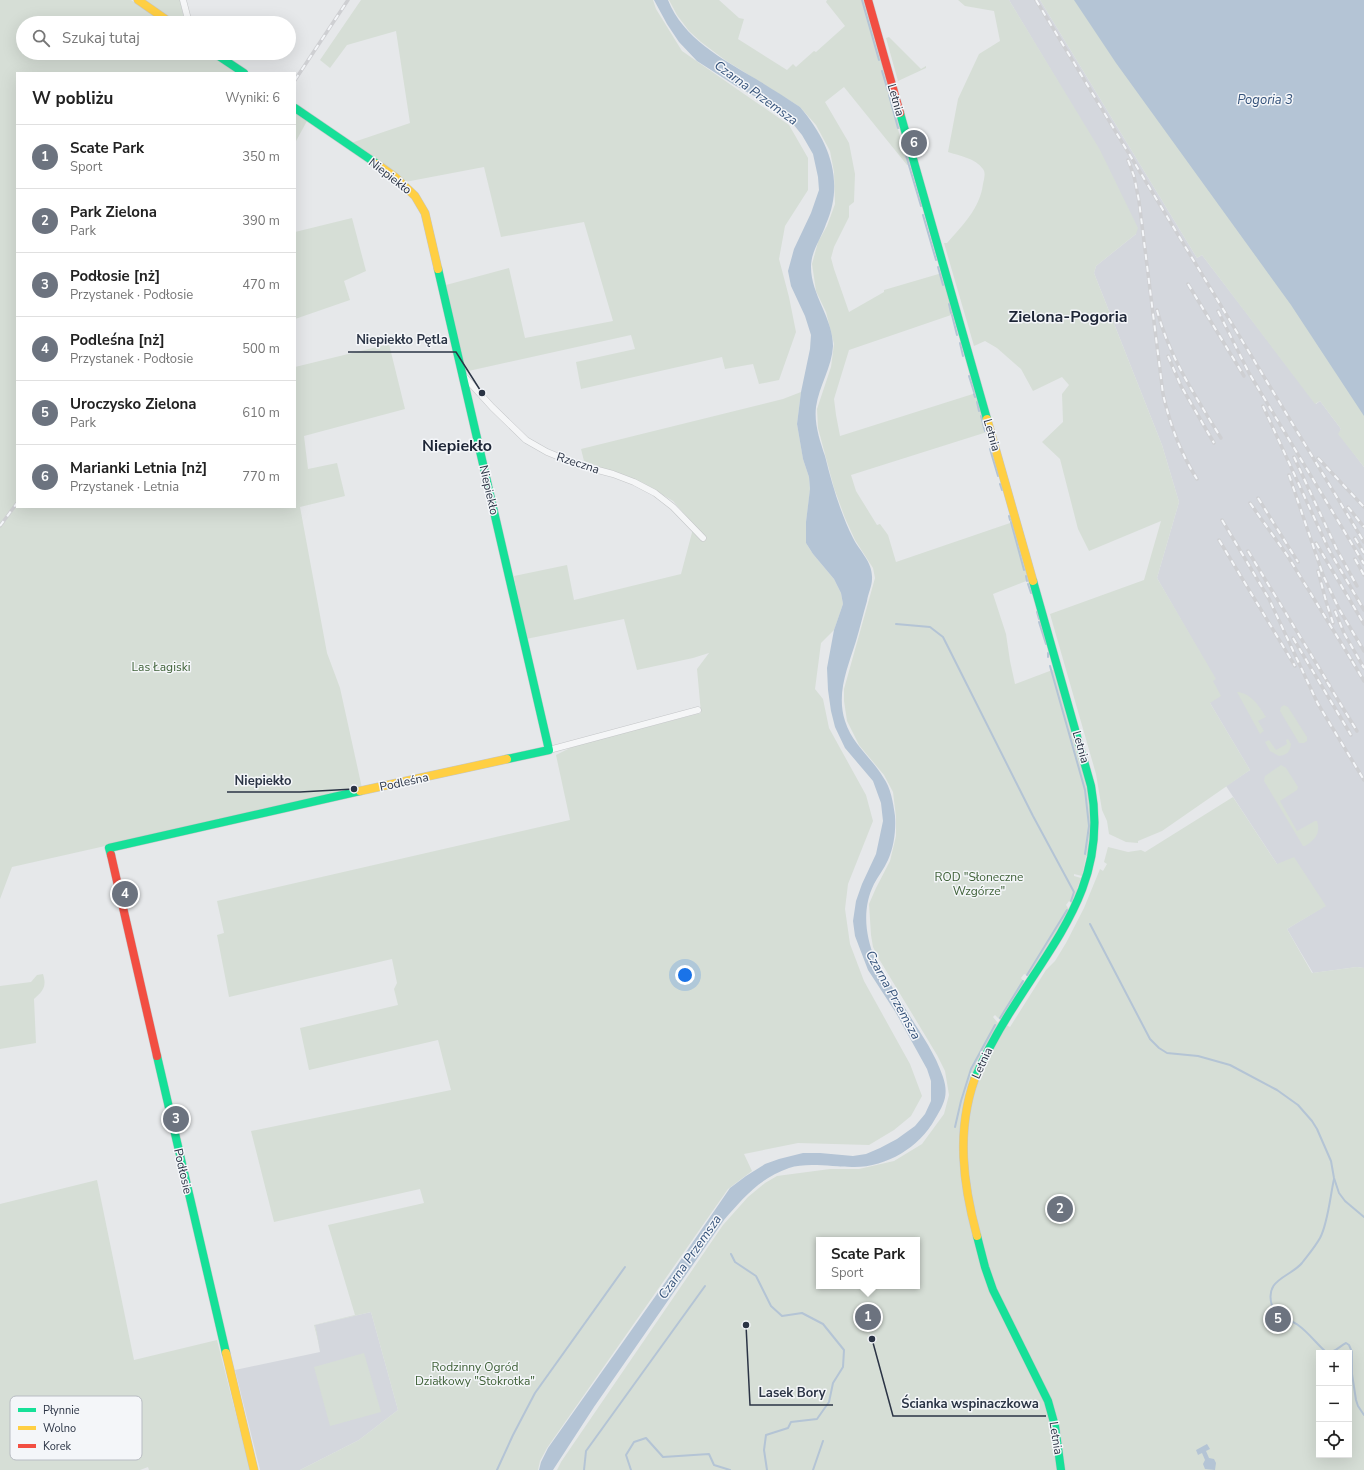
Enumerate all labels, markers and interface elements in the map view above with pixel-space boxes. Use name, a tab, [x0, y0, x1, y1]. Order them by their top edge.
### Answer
search box	[16, 16, 296, 60]
icon: search	[30, 27, 52, 49]
text: Szukaj tutaj	[62, 28, 140, 48]
water label: Czarna Przemsza	[711, 57, 802, 130]
street label: Letnia	[884, 82, 908, 118]
text: W pobliżu	[32, 87, 113, 110]
text: Wyniki: 6	[225, 89, 280, 107]
water label: Pogoria 3	[1237, 91, 1293, 109]
pin: 6	[901, 128, 927, 158]
text: Scate Park	[70, 138, 144, 158]
text: 1	[41, 148, 49, 166]
text: 350 m	[242, 148, 280, 166]
street label: Niepiekło	[365, 154, 415, 198]
text: Sport	[70, 158, 102, 176]
text: Park Zielona	[70, 202, 157, 222]
text: 2	[41, 212, 49, 230]
text: 390 m	[242, 212, 280, 230]
text: Park	[70, 222, 96, 240]
text: Podłosie [nż]	[70, 266, 160, 286]
text: 3	[41, 276, 49, 294]
text: 470 m	[242, 276, 280, 294]
text: Przystanek · Podłosie	[70, 286, 193, 304]
district label: Zielona-Pogoria	[1009, 306, 1127, 328]
callout: Niepiekło Pętla	[348, 327, 456, 352]
text: Podleśna [nż]	[70, 330, 165, 350]
text: Niepiekło Pętla	[356, 331, 448, 349]
text: 4	[41, 340, 49, 358]
text: 500 m	[242, 340, 280, 358]
text: Przystanek · Podłosie	[70, 350, 193, 368]
text: Uroczysko Zielona	[70, 394, 197, 414]
text: 5	[41, 404, 49, 422]
text: 610 m	[242, 404, 280, 422]
text: Park	[70, 414, 96, 432]
street label: Letnia	[980, 417, 1004, 453]
district label: Niepiekło	[422, 435, 492, 457]
street label: Rzeczna	[555, 449, 601, 477]
text: Marianki Letnia [nż]	[70, 458, 207, 478]
street label: Niepiekło	[476, 464, 503, 517]
text: 6	[41, 468, 49, 486]
text: 770 m	[242, 468, 280, 486]
text: Przystanek · Letnia	[70, 478, 179, 496]
park label: Las Łagiski	[132, 659, 190, 675]
street label: Letnia	[1069, 729, 1093, 765]
callout: Niepiekło	[227, 767, 300, 792]
street label: Podleśna	[378, 769, 430, 795]
text: Niepiekło	[235, 772, 291, 790]
park label: ROD "Słoneczne Wzgórze"	[935, 869, 1023, 899]
pin: 4	[112, 879, 138, 909]
water label: Czarna Przemsza	[861, 947, 925, 1043]
your location	[675, 965, 695, 985]
street label: Letnia	[968, 1045, 996, 1081]
pin: 3	[163, 1104, 189, 1134]
street label: Podłosie	[170, 1147, 196, 1195]
pin: 2	[1047, 1194, 1073, 1224]
water label: Czarna Przemsza	[654, 1211, 726, 1303]
popup	[816, 1237, 920, 1289]
text: Scate Park	[831, 1244, 905, 1264]
text: Sport	[831, 1264, 863, 1282]
pin: 1	[855, 1302, 881, 1332]
pin: 5	[1265, 1304, 1291, 1334]
map controls	[1316, 1350, 1352, 1458]
button: +	[1316, 1350, 1352, 1386]
park label: Rodzinny Ogród Działkowy "Stokrotka"	[415, 1359, 535, 1389]
callout: Lasek Bory	[750, 1380, 833, 1405]
text: Lasek Bory	[758, 1384, 826, 1402]
button: −	[1316, 1386, 1352, 1422]
callout: Ścianka wspinaczkowa	[893, 1391, 1046, 1416]
text: Ścianka wspinaczkowa	[901, 1394, 1039, 1413]
legend	[10, 1396, 142, 1460]
text: Płynnie	[43, 1403, 80, 1418]
street label: Letnia	[1046, 1420, 1066, 1456]
text: Wolno	[43, 1421, 76, 1436]
button: locate	[1316, 1422, 1352, 1458]
text: Korek	[43, 1439, 72, 1454]

